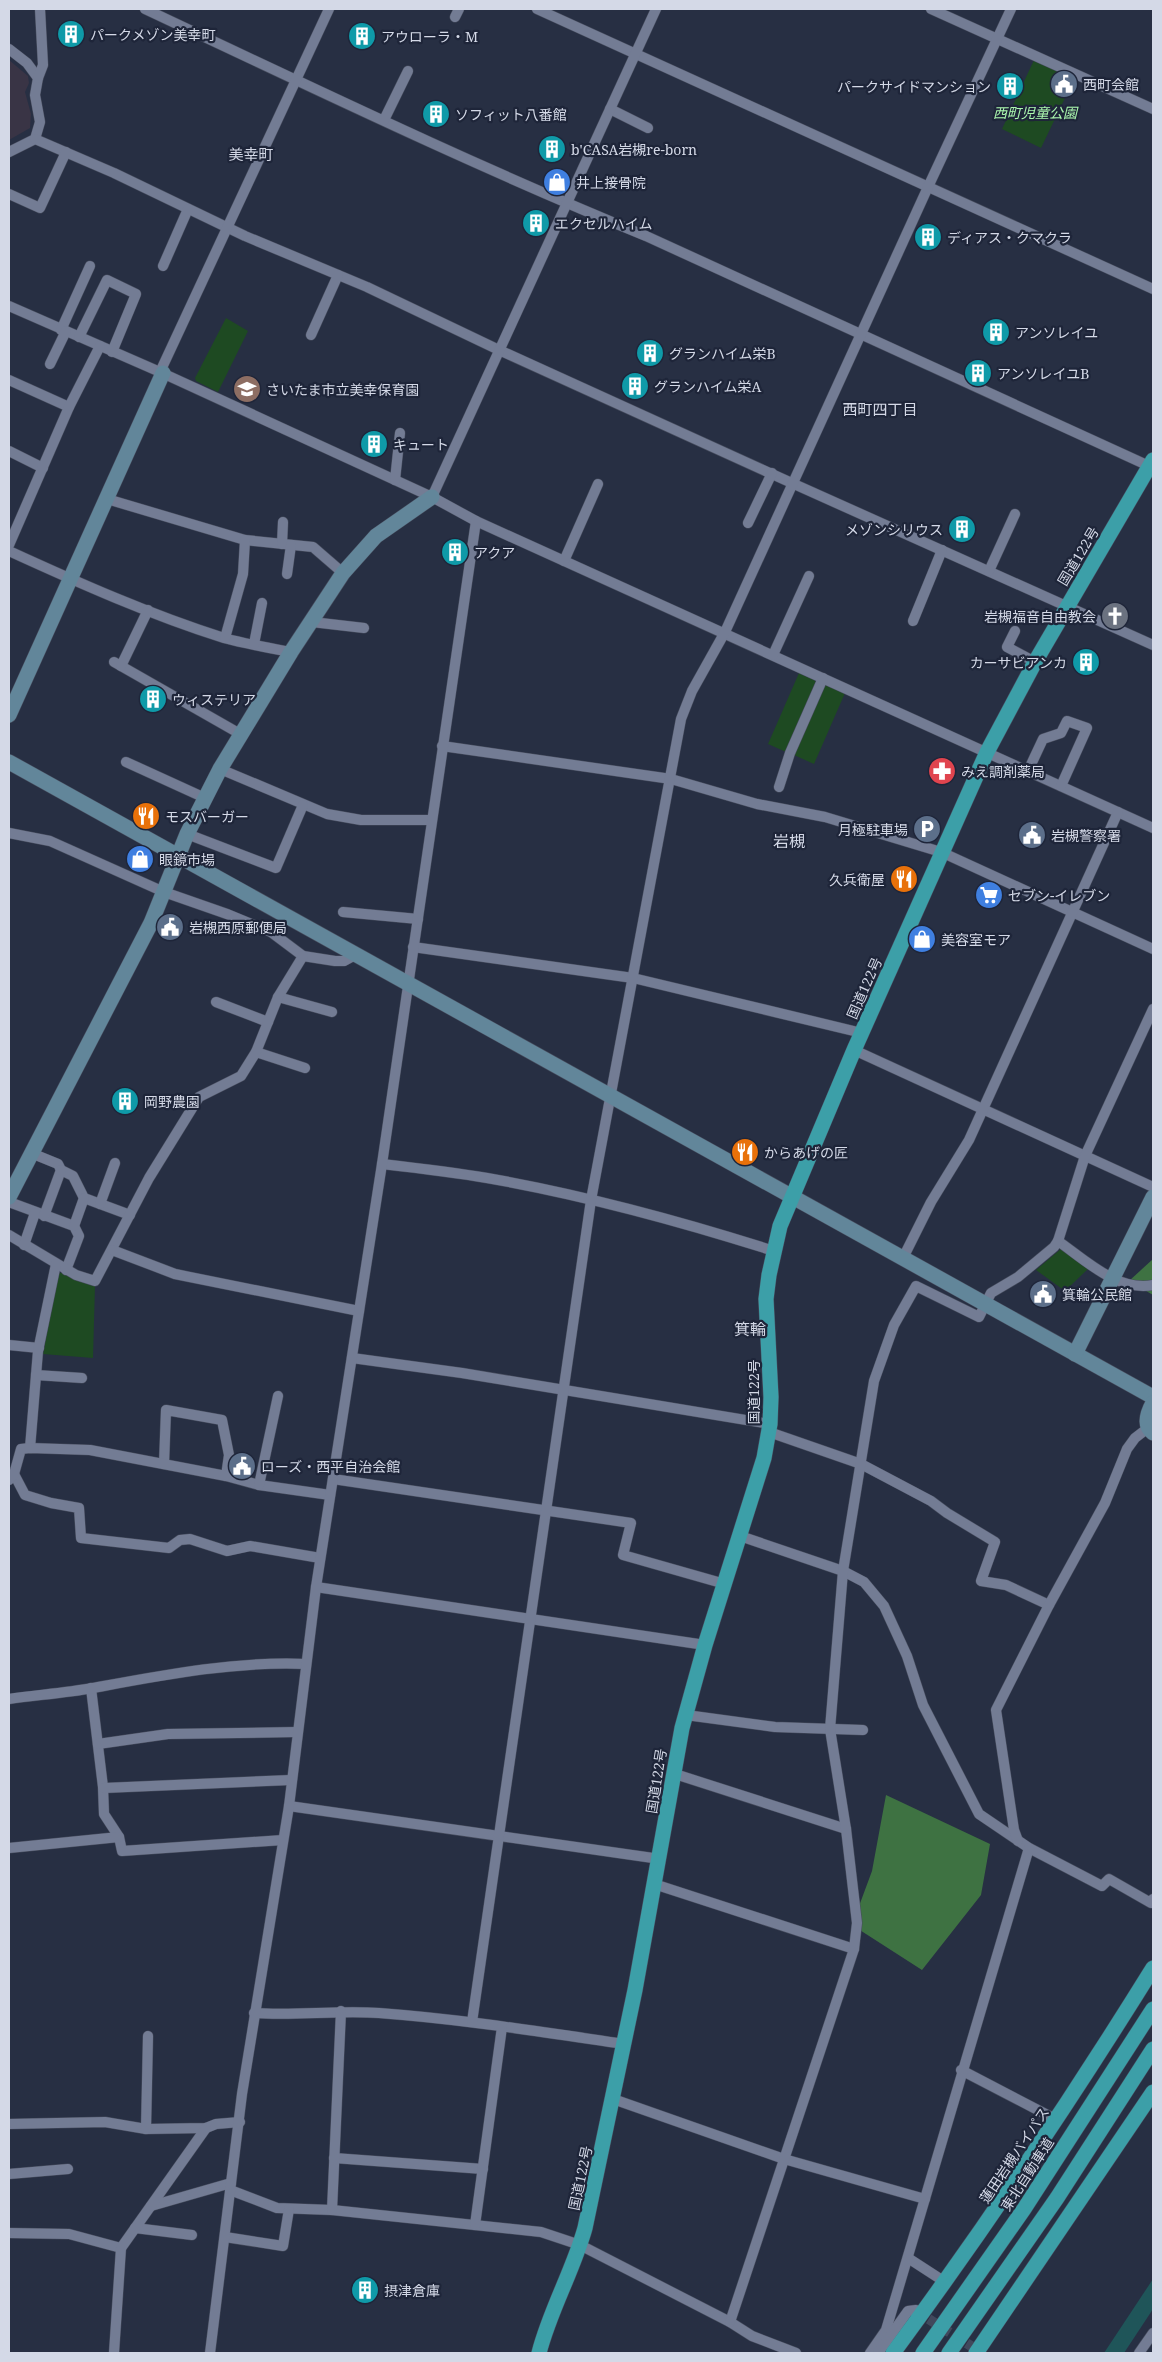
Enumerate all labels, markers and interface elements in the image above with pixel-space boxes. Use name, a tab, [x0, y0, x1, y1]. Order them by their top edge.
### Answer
building icon: パークメゾン美幸町	[56, 19, 86, 49]
building icon: アウローラ・M	[347, 21, 377, 51]
place label: パークメゾン美幸町	[90, 25, 215, 44]
place label: アウローラ・M	[381, 27, 478, 46]
public building icon: 西町会館	[1049, 69, 1079, 99]
building icon: パークサイドマンション	[995, 71, 1025, 101]
place label: 西町会館	[1083, 75, 1139, 94]
place label: パークサイドマンション	[837, 77, 991, 96]
building icon: ソフィット八番館	[421, 99, 451, 129]
park label: 西町児童公園	[993, 103, 1079, 122]
place label: ソフィット八番館	[455, 105, 567, 124]
building icon: b'CASA岩槻re-born	[537, 134, 567, 164]
place label: b'CASA岩槻re-born	[571, 140, 697, 159]
district label: 美幸町	[228, 144, 274, 164]
shop icon: 井上接骨院	[542, 167, 572, 197]
place label: 井上接骨院	[576, 173, 646, 192]
building icon: エクセルハイム	[521, 208, 551, 238]
place label: エクセルハイム	[555, 214, 652, 233]
building icon: ディアス・クマクラ	[913, 222, 943, 252]
place label: ディアス・クマクラ	[947, 228, 1072, 247]
building icon: アンソレイユ	[981, 317, 1011, 347]
place label: アンソレイユ	[1015, 323, 1098, 342]
building icon: グランハイム栄B	[635, 338, 665, 368]
place label: グランハイム栄B	[669, 344, 776, 363]
building icon: アンソレイユB	[963, 358, 993, 388]
place label: アンソレイユB	[997, 364, 1089, 383]
building icon: グランハイム栄A	[620, 371, 650, 401]
school or university icon: さいたま市立美幸保育園	[232, 374, 262, 404]
place label: グランハイム栄A	[654, 377, 761, 396]
place label: さいたま市立美幸保育園	[266, 380, 420, 399]
district label: 西町四丁目	[842, 399, 918, 419]
building icon: キュート	[359, 429, 389, 459]
place label: キュート	[393, 435, 449, 454]
building icon: メゾンシリウス	[947, 514, 977, 544]
place label: メゾンシリウス	[845, 520, 943, 539]
street label: 国道122号	[1053, 523, 1103, 589]
building icon: アクア	[440, 537, 470, 567]
place label: アクア	[474, 543, 515, 562]
church icon: 岩槻福音自由教会	[1100, 601, 1130, 631]
place label: 岩槻福音自由教会	[984, 607, 1096, 626]
building icon: カーサビアンカ	[1071, 647, 1101, 677]
place label: カーサビアンカ	[970, 653, 1067, 672]
building icon: ウィステリア	[138, 684, 168, 714]
place label: ウィステリア	[172, 690, 256, 709]
pharmacy icon: みえ調剤薬局	[927, 756, 957, 786]
place label: みえ調剤薬局	[961, 762, 1045, 781]
restaurant icon: モスバーガー	[131, 801, 161, 831]
place label: モスバーガー	[165, 807, 249, 826]
parking icon: 月極駐車場	[912, 814, 942, 844]
place label: 月極駐車場	[838, 820, 908, 839]
public building icon: 岩槻警察署	[1017, 820, 1047, 850]
place label: 岩槻警察署	[1051, 826, 1121, 845]
district label: 岩槻	[773, 830, 805, 852]
shop icon: 眼鏡市場	[125, 844, 155, 874]
place label: 眼鏡市場	[159, 850, 215, 869]
restaurant icon: 久兵衛屋	[889, 864, 919, 894]
place label: 久兵衛屋	[829, 870, 885, 889]
supermarket icon: セブン-イレブン	[974, 880, 1004, 910]
place label: セブン-イレブン	[1008, 886, 1110, 905]
public building icon: 岩槻西原郵便局	[155, 912, 185, 942]
place label: 岩槻西原郵便局	[189, 918, 287, 937]
shop icon: 美容室モア	[907, 924, 937, 954]
place label: 美容室モア	[941, 930, 1011, 949]
street label: 国道122号	[842, 954, 886, 1022]
building icon: 岡野農園	[110, 1086, 140, 1116]
place label: 岡野農園	[144, 1092, 200, 1111]
restaurant icon: からあげの匠	[730, 1137, 760, 1167]
place label: からあげの匠	[764, 1143, 848, 1162]
public building icon: 箕輪公民館	[1028, 1279, 1058, 1309]
place label: 箕輪公民館	[1062, 1285, 1132, 1304]
district label: 箕輪	[734, 1318, 766, 1340]
street label: 国道122号	[744, 1359, 763, 1425]
public building icon: ローズ・西平自治会館	[227, 1451, 257, 1481]
place label: ローズ・西平自治会館	[261, 1457, 400, 1476]
street label: 国道122号	[641, 1747, 671, 1815]
street label: 蓮田岩槻バイパス	[975, 2103, 1053, 2207]
street label: 東北自動車道	[996, 2134, 1058, 2214]
street label: 国道122号	[564, 2144, 596, 2212]
building icon: 摂津倉庫	[350, 2275, 380, 2305]
place label: 摂津倉庫	[384, 2281, 440, 2300]

